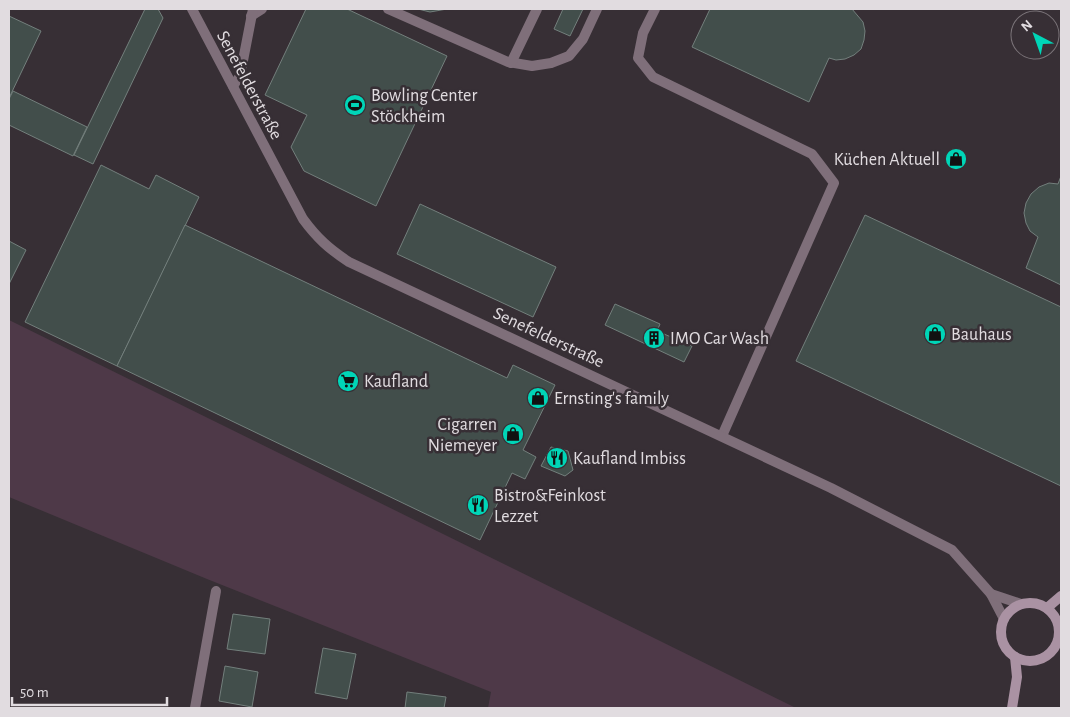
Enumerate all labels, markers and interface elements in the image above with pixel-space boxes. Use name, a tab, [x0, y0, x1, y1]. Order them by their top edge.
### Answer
north arrow	[1010, 10, 1060, 60]
text: N	[1019, 17, 1035, 34]
street label: Senefelderstraße	[213, 28, 285, 143]
place label: Bowling Center Stöckheim	[371, 87, 477, 126]
sports icon: Bowling Center Stöckheim	[343, 93, 367, 117]
shop icon: Küchen Aktuell	[944, 147, 968, 171]
place label: Küchen Aktuell	[834, 151, 940, 169]
street label: Senefelderstraße	[490, 304, 607, 371]
shop icon: Bauhaus	[923, 322, 947, 346]
building icon: IMO Car Wash	[642, 326, 666, 350]
place label: Bauhaus	[951, 326, 1012, 344]
place label: IMO Car Wash	[670, 330, 769, 348]
supermarket icon: Kaufland	[336, 369, 360, 393]
place label: Kaufland	[364, 373, 428, 391]
shop icon: Ernsting's family	[526, 386, 550, 410]
place label: Ernsting's family	[554, 390, 669, 408]
place label: Cigarren Niemeyer	[428, 416, 497, 455]
shop icon: Cigarren Niemeyer	[501, 422, 525, 446]
restaurant icon: Kaufland Imbiss	[545, 446, 569, 470]
place label: Kaufland Imbiss	[573, 450, 686, 468]
place label: Bistro&Feinkost Lezzet	[494, 487, 606, 526]
restaurant icon: Bistro&Feinkost Lezzet	[466, 493, 490, 517]
scale bar	[12, 674, 168, 706]
text: 50 m	[20, 685, 49, 700]

